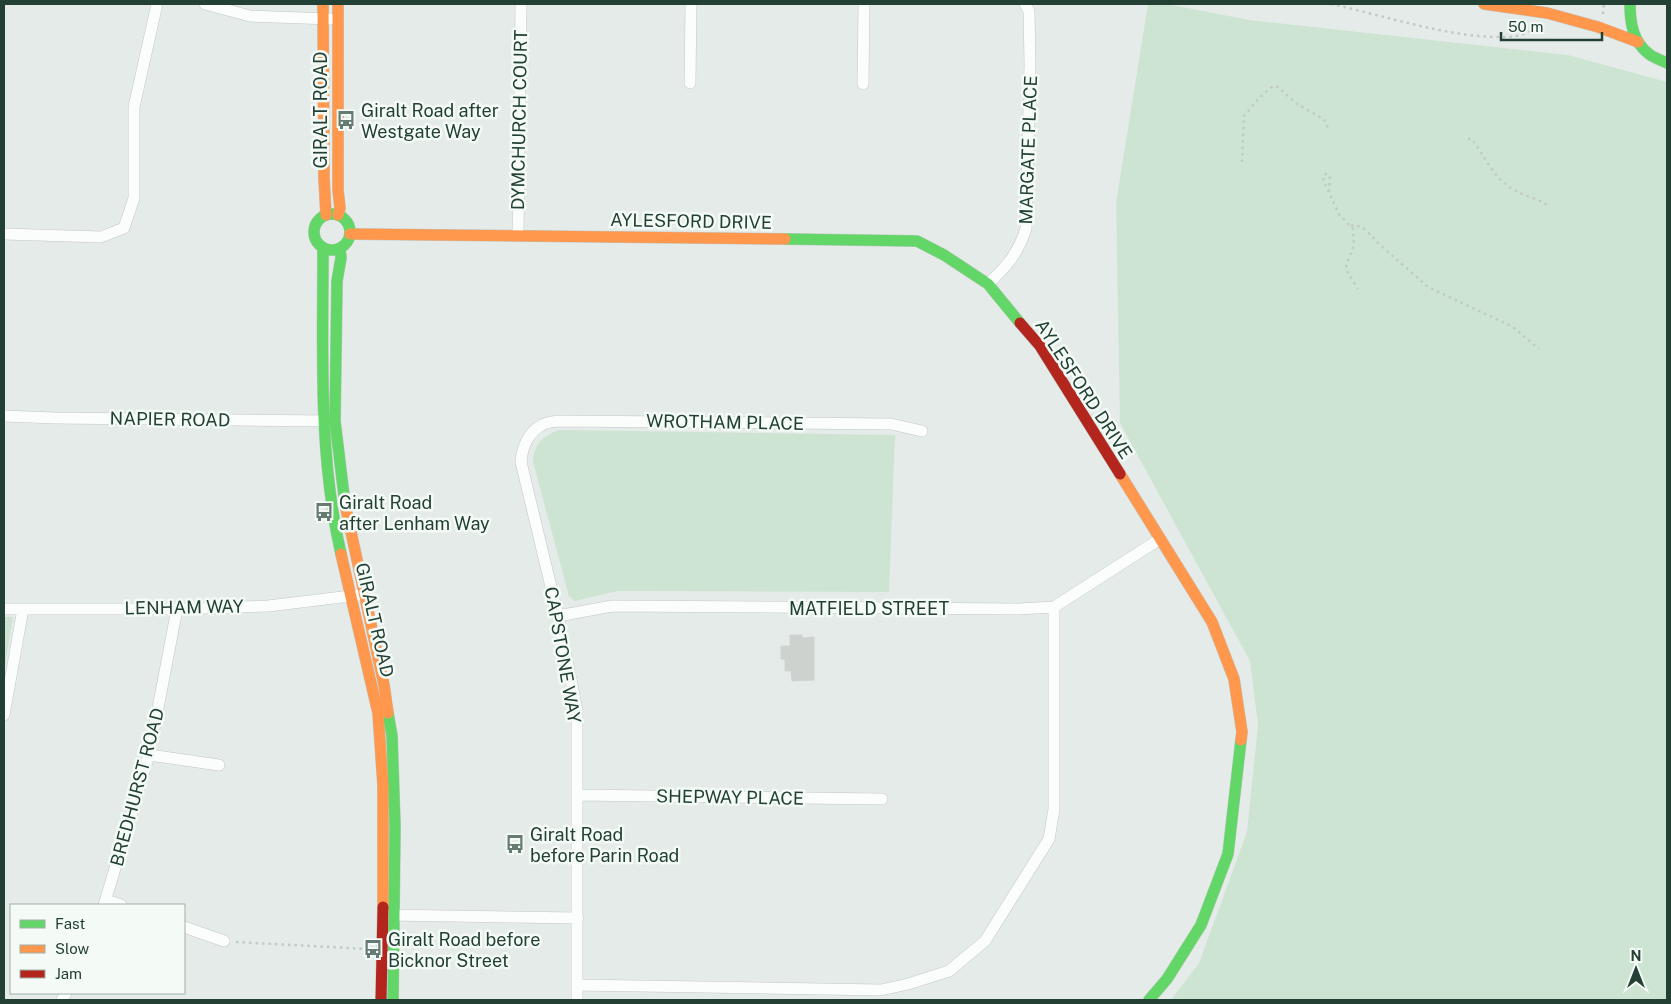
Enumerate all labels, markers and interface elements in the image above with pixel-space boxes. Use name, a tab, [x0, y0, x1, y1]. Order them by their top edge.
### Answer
scale bar	[1501, 10, 1602, 42]
text: 50 m	[1508, 18, 1543, 35]
street label: DYMCHURCH COURT	[507, 29, 531, 210]
street label: GIRALT ROAD	[310, 52, 331, 168]
street label: MARGATE PLACE	[1015, 75, 1041, 225]
place label: Giralt Road after Westgate Way	[361, 100, 499, 142]
bus stop icon: Giralt Road after Westgate Way	[335, 109, 357, 131]
street label: AYLESFORD DRIVE	[610, 209, 772, 233]
street label: AYLESFORD DRIVE	[1031, 315, 1137, 463]
street label: NAPIER ROAD	[110, 407, 230, 431]
street label: WROTHAM PLACE	[646, 410, 804, 434]
place label: Giralt Road after Lenham Way	[339, 492, 490, 534]
bus stop icon: Giralt Road after Lenham Way	[313, 501, 335, 523]
street label: GIRALT ROAD	[352, 561, 398, 679]
street label: CAPSTONE WAY	[541, 585, 585, 725]
street label: LENHAM WAY	[124, 595, 244, 619]
street label: MATFIELD STREET	[789, 598, 949, 619]
street label: BREDHURST ROAD	[106, 706, 168, 868]
street label: SHEPWAY PLACE	[656, 785, 804, 809]
place label: Giralt Road before Parin Road	[530, 824, 679, 866]
bus stop icon: Giralt Road before Parin Road	[504, 833, 526, 855]
legend	[10, 904, 185, 994]
text: Fast	[55, 915, 85, 932]
place label: Giralt Road before Bicknor Street	[388, 929, 540, 971]
bus stop icon: Giralt Road before Bicknor Street	[362, 938, 384, 960]
text: Slow	[55, 940, 90, 957]
north arrow	[1611, 944, 1661, 994]
text: N	[1631, 948, 1641, 964]
text: Jam	[55, 965, 82, 982]

